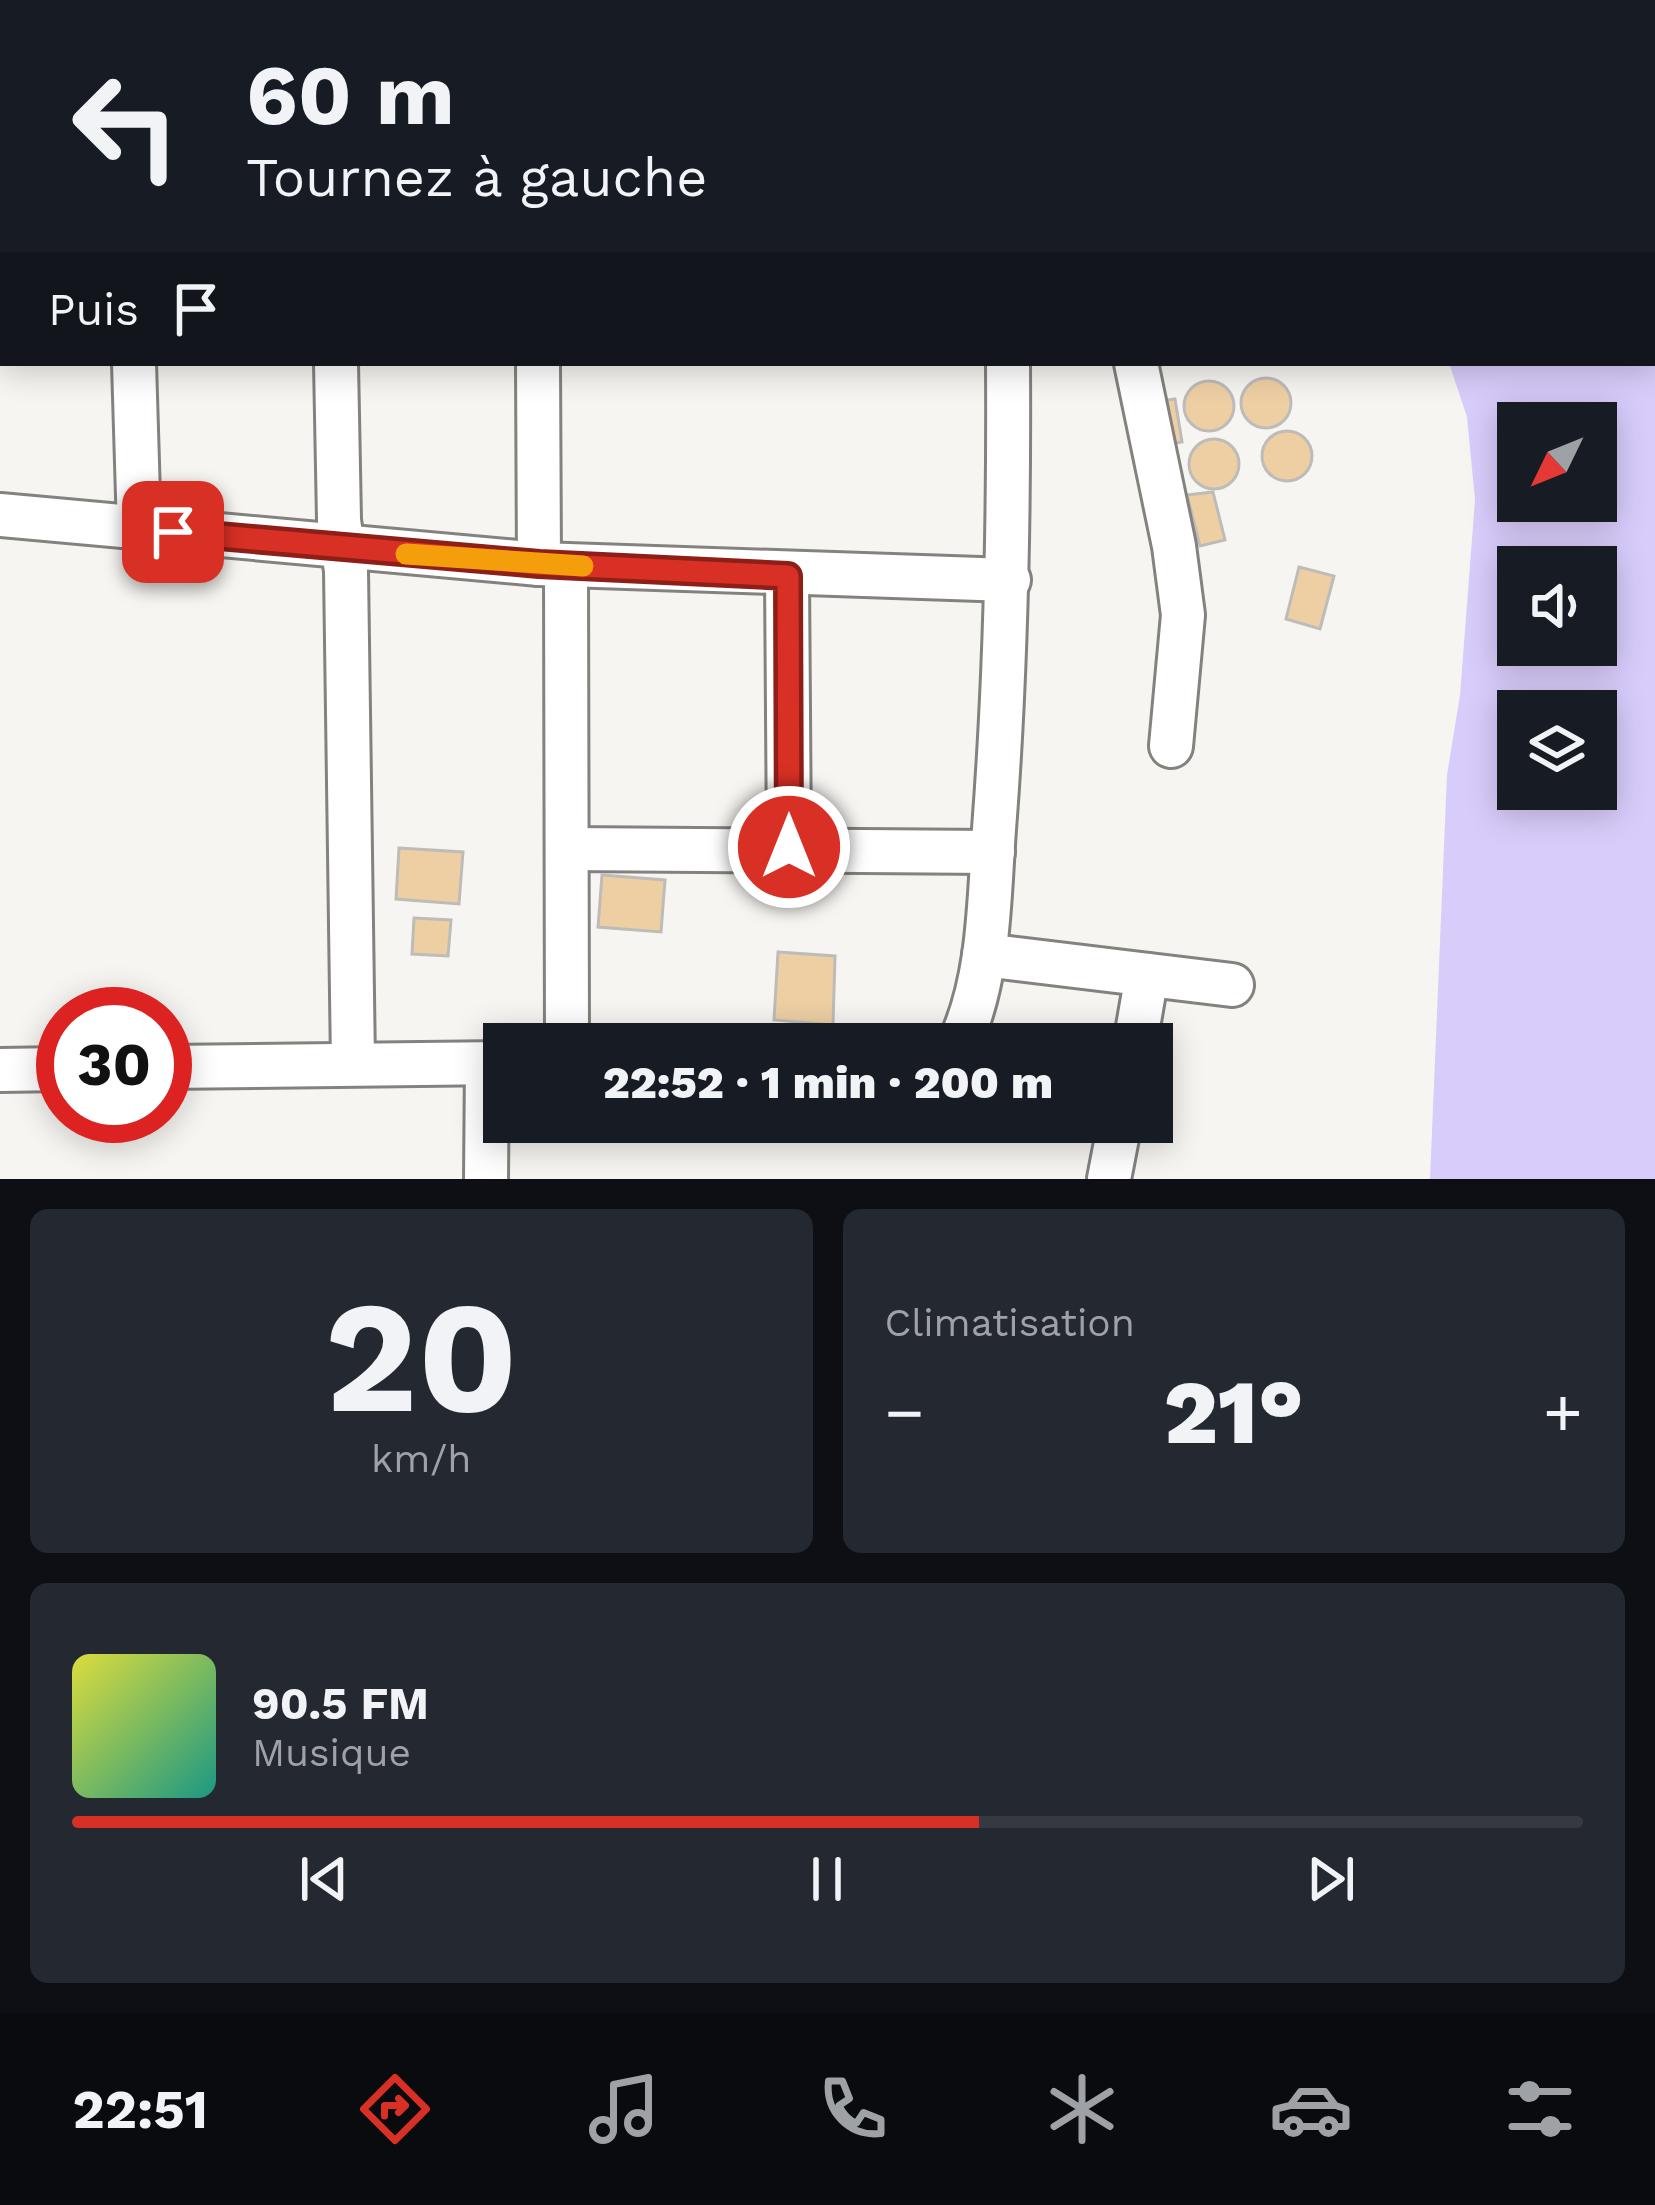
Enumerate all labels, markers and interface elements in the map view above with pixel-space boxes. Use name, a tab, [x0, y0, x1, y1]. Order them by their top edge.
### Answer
text: 60 m	[246, 46, 455, 144]
icon: left	[48, 48, 204, 204]
text: Tournez à gauche	[246, 146, 707, 209]
icon: arrive	[163, 276, 229, 342]
text: Puis	[48, 283, 139, 336]
north arrow	[1497, 402, 1617, 522]
map controls	[1497, 402, 1617, 810]
pin	[122, 481, 224, 583]
icon: arrive	[140, 499, 206, 565]
button: sound	[1497, 546, 1617, 666]
button: layers	[1497, 690, 1617, 810]
position arrow	[726, 784, 852, 910]
speed limit sign: 30	[36, 987, 192, 1143]
text: 22:52 · 1 min · 200 m	[603, 1056, 1053, 1109]
text: 20	[325, 1266, 518, 1449]
text: Climatisation	[885, 1300, 1135, 1345]
text: 21°	[1164, 1359, 1304, 1465]
text: −	[885, 1374, 924, 1451]
text: +	[1543, 1374, 1583, 1451]
text: km/h	[371, 1436, 471, 1481]
text: 90.5 FM	[252, 1677, 429, 1730]
text: Musique	[252, 1730, 411, 1775]
icon: previous	[291, 1846, 357, 1912]
icon: pause	[794, 1846, 860, 1912]
icon: next	[1298, 1846, 1364, 1912]
icon: directions	[353, 2067, 437, 2151]
icon: music	[582, 2067, 666, 2151]
icon: phone	[811, 2067, 895, 2151]
icon: climate	[1040, 2067, 1124, 2151]
icon: car	[1269, 2067, 1353, 2151]
icon: filters	[1498, 2067, 1582, 2151]
text: 22:51	[73, 2078, 208, 2141]

